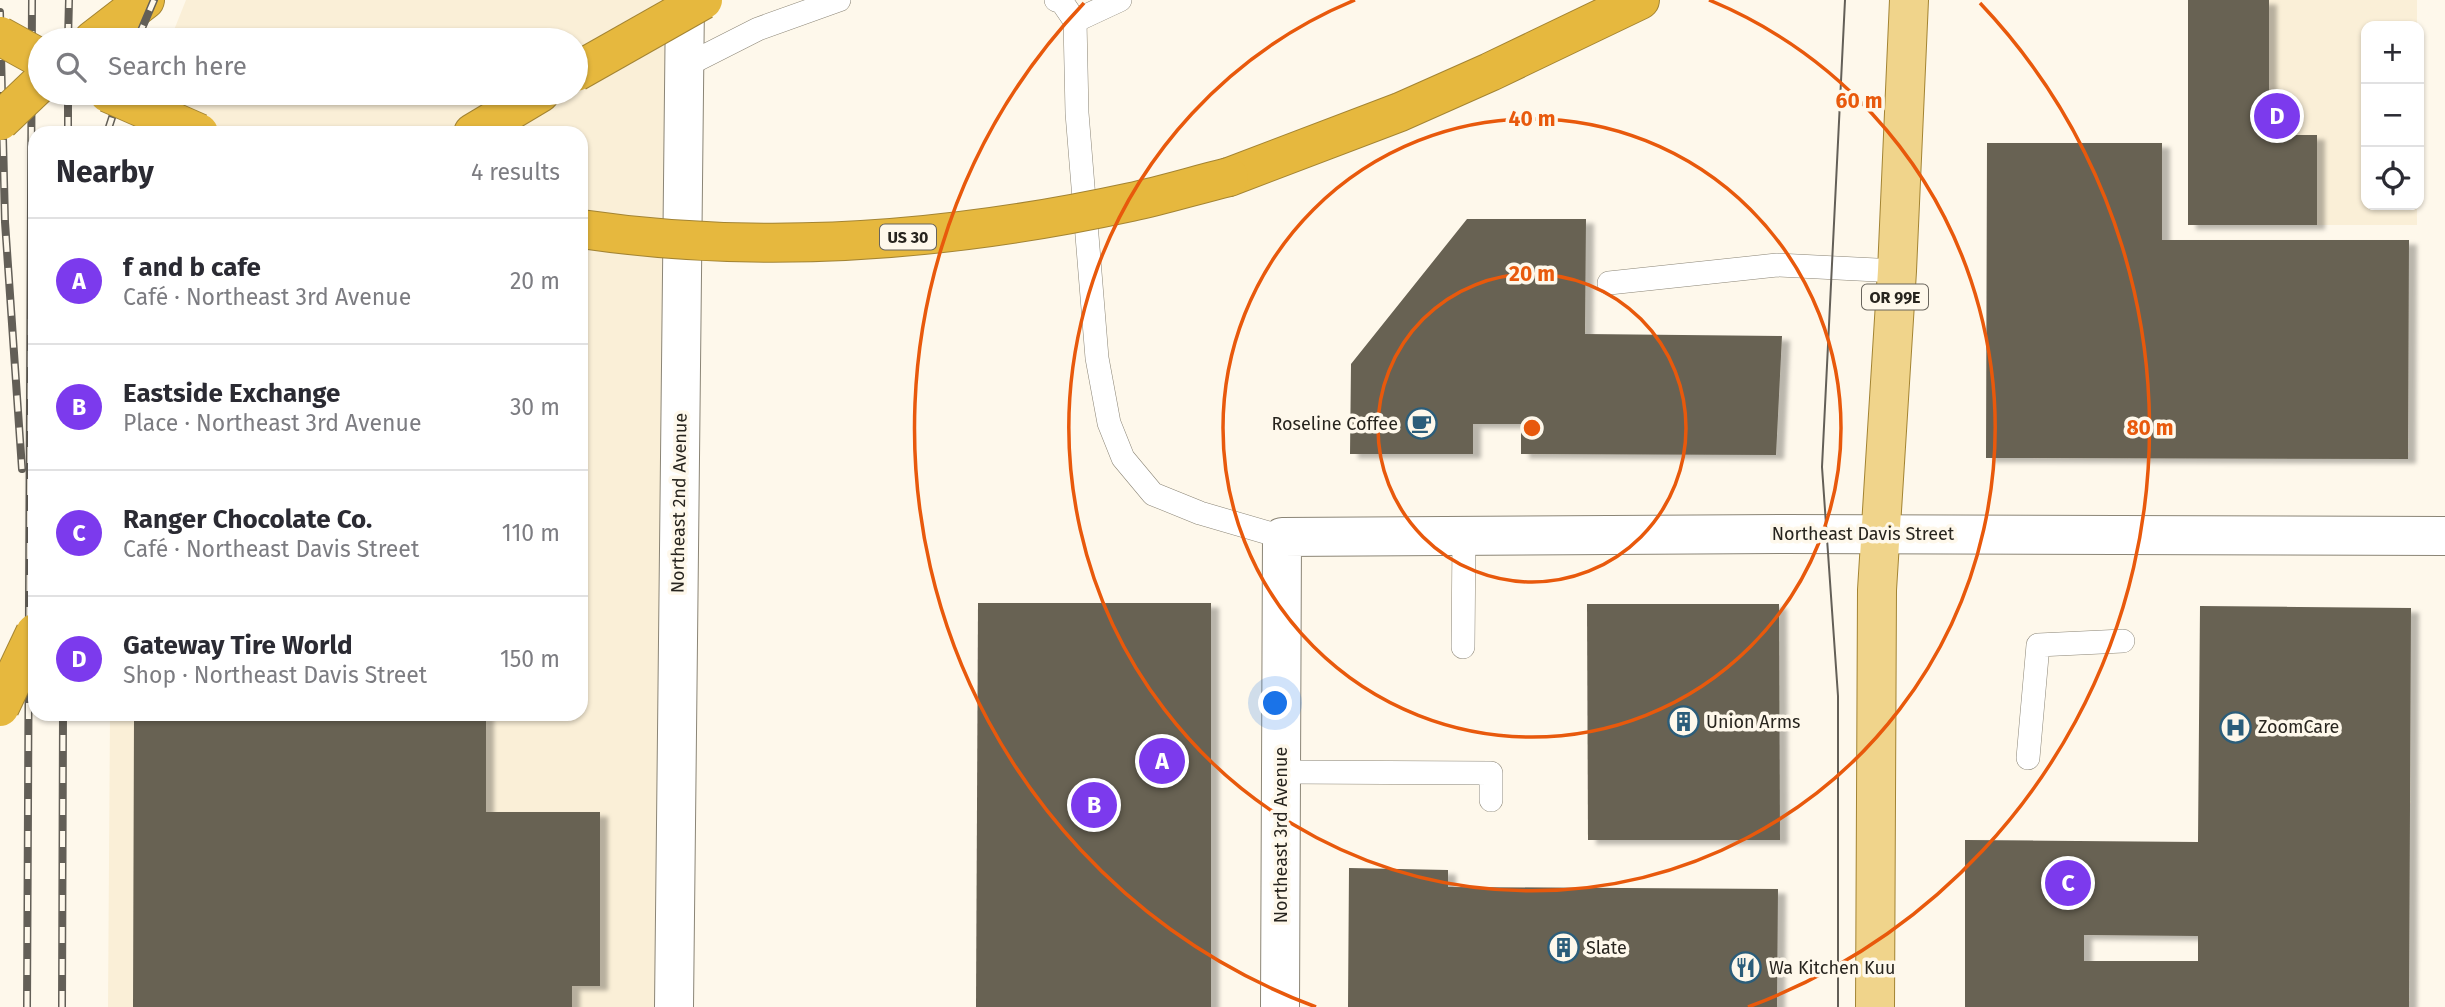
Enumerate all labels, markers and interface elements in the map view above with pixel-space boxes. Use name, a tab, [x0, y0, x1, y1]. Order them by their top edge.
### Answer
map controls	[2361, 21, 2424, 210]
button: +	[2361, 21, 2424, 84]
search box	[28, 28, 588, 105]
icon: search	[52, 48, 90, 86]
text: Search here	[108, 51, 247, 82]
button: −	[2361, 84, 2424, 147]
text: 60 m	[1836, 88, 1882, 114]
pin: D	[2254, 90, 2300, 142]
text: 40 m	[1509, 106, 1555, 132]
button: locate	[2361, 147, 2424, 210]
text: Nearby	[56, 154, 154, 190]
text: 4 results	[471, 158, 560, 186]
road number: US 30	[880, 224, 936, 249]
text: f and b cafe	[123, 252, 261, 283]
text: 20 m	[1509, 261, 1555, 287]
text: A	[72, 267, 86, 295]
text: 20 m	[510, 267, 560, 295]
text: Café · Northeast 3rd Avenue	[123, 283, 411, 311]
road number: OR 99E	[1862, 284, 1928, 310]
text: Eastside Exchange	[123, 378, 340, 409]
text: B	[72, 393, 86, 421]
text: 30 m	[510, 393, 560, 421]
cafe icon: Roseline Coffee	[1404, 407, 1438, 441]
text: Place · Northeast 3rd Avenue	[123, 409, 421, 437]
street label: Northeast 2nd Avenue	[666, 413, 692, 593]
place label: Roseline Coffee	[1271, 413, 1398, 435]
text: 80 m	[2126, 415, 2174, 441]
centre of rings	[1520, 416, 1544, 440]
text: Ranger Chocolate Co.	[123, 504, 372, 535]
text: C	[72, 519, 86, 547]
text: 110 m	[502, 519, 560, 547]
street label: Northeast Davis Street	[1772, 523, 1955, 545]
text: Café · Northeast Davis Street	[123, 535, 419, 563]
text: Gateway Tire World	[123, 630, 353, 661]
text: D	[72, 645, 86, 673]
text: 150 m	[500, 645, 560, 673]
text: Shop · Northeast Davis Street	[123, 661, 427, 689]
your location	[1258, 686, 1292, 720]
building icon: Union Arms	[1666, 705, 1700, 739]
hospital icon: ZoomCare	[2218, 710, 2252, 744]
place label: Union Arms	[1706, 711, 1800, 733]
place label: ZoomCare	[2258, 716, 2339, 738]
pin: A	[1139, 735, 1185, 787]
street label: Northeast 3rd Avenue	[1270, 747, 1292, 923]
pin: B	[1071, 779, 1117, 831]
pin: C	[2045, 857, 2091, 909]
building icon: Slate	[1546, 931, 1580, 965]
place label: Slate	[1586, 937, 1627, 959]
restaurant icon: Wa Kitchen Kuu	[1729, 951, 1763, 985]
place label: Wa Kitchen Kuu	[1769, 957, 1895, 979]

